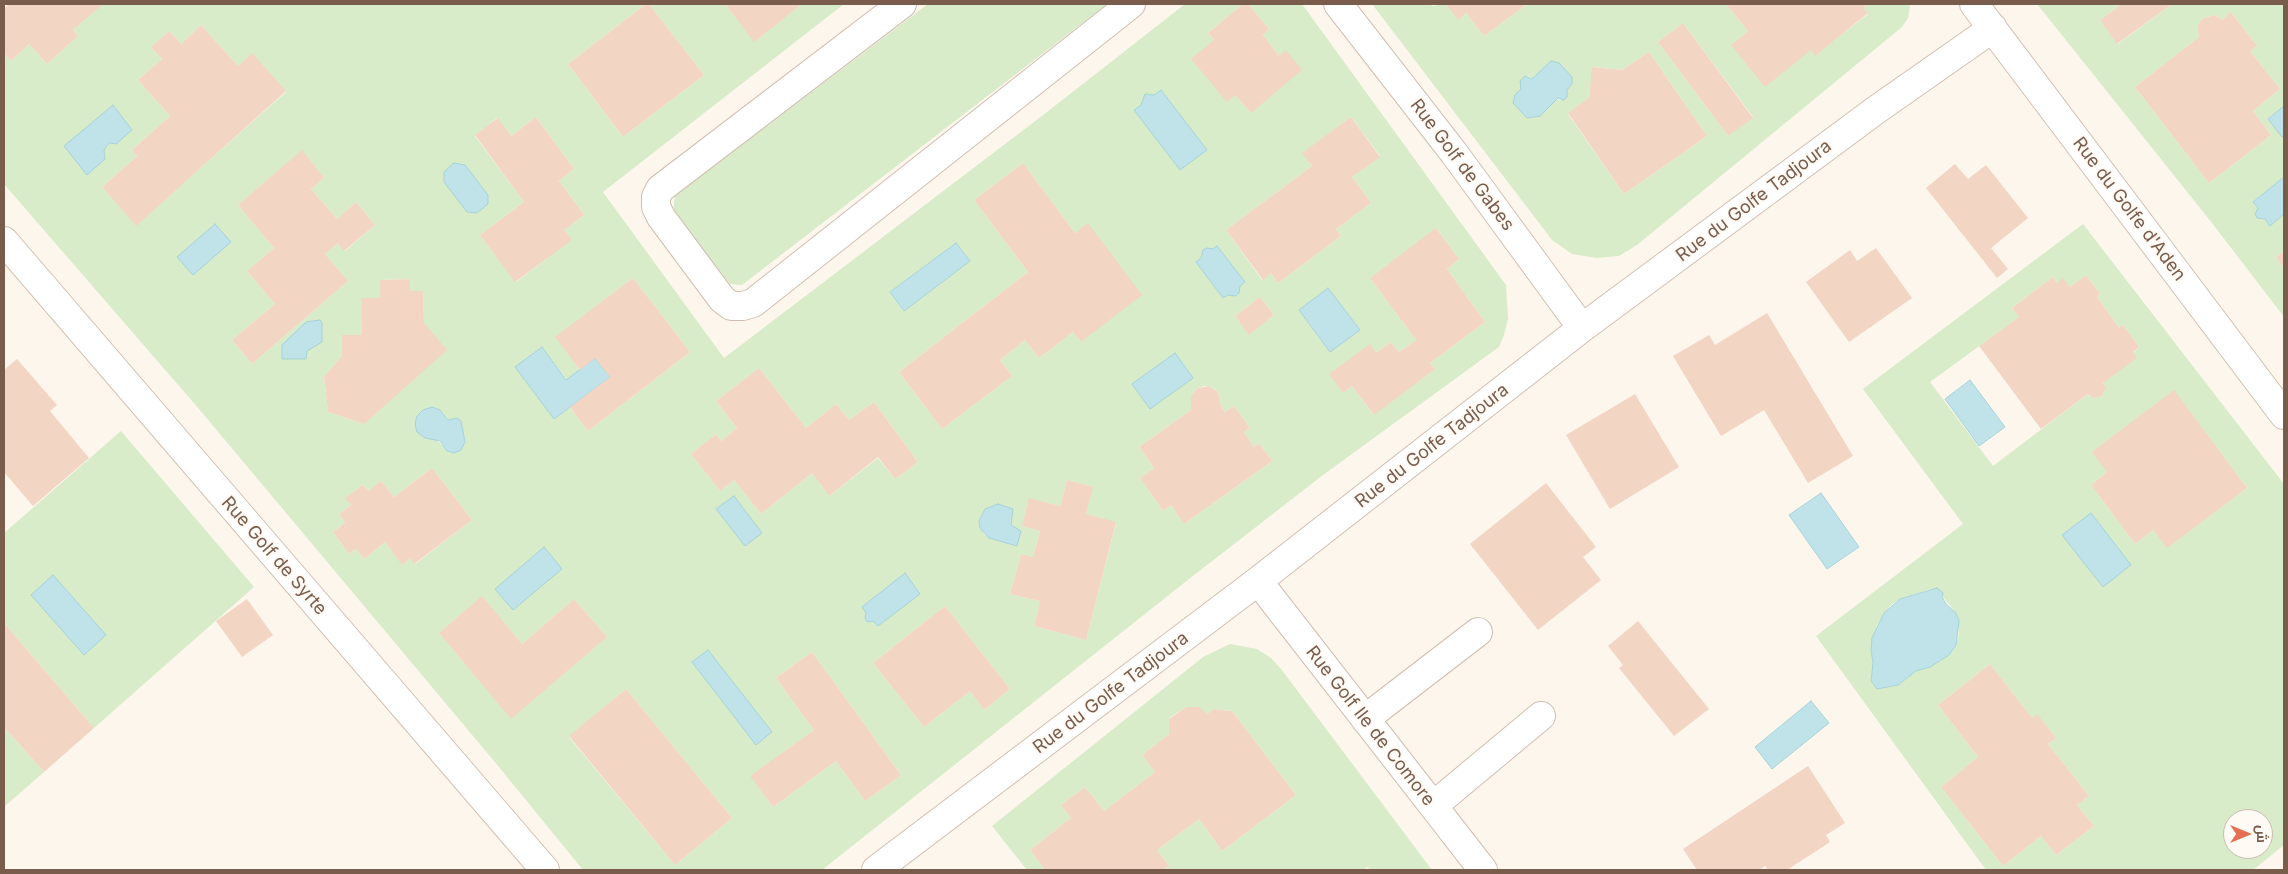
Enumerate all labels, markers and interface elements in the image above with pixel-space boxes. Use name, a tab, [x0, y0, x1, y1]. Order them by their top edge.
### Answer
street label: Rue Golf de Gabes	[1405, 95, 1519, 235]
street label: Rue du Golfe d'Aden	[2068, 133, 2190, 285]
street label: Rue du Golfe Tadjoura	[1672, 136, 1836, 266]
street label: Rue du Golfe Tadjoura	[1351, 379, 1513, 513]
street label: Rue Golf de Syrte	[217, 492, 331, 620]
street label: Rue du Golfe Tadjoura	[1029, 628, 1193, 758]
street label: Rue Golf Ile de Comore	[1301, 642, 1439, 810]
north arrow	[2223, 809, 2273, 859]
text: ش	[2254, 825, 2271, 843]

